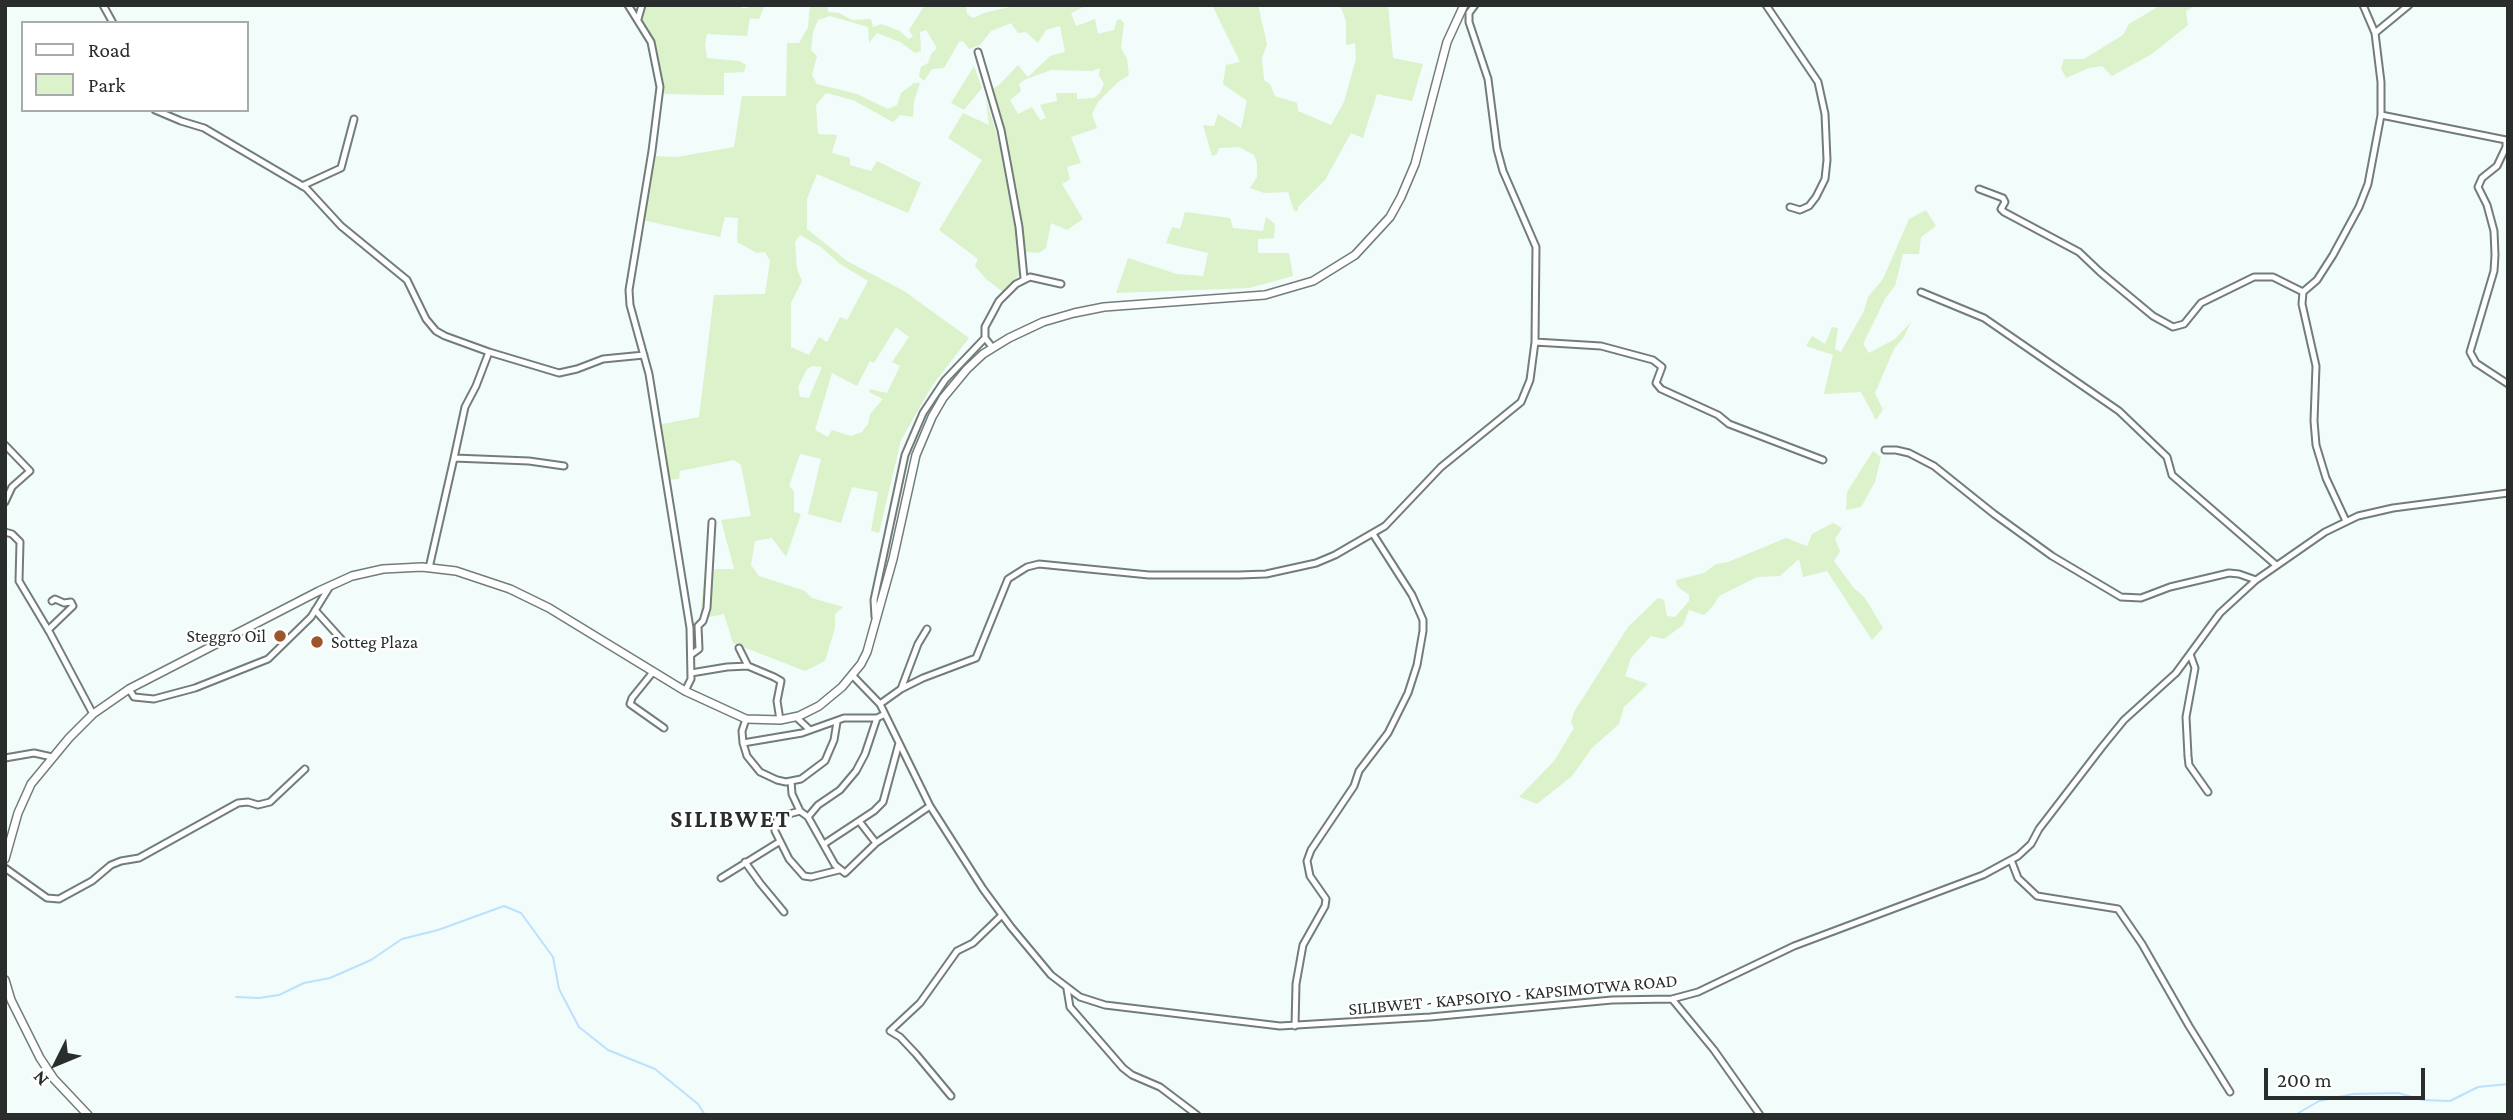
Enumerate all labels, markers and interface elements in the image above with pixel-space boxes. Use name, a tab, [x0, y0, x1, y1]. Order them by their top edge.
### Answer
legend	[21, 21, 248, 112]
text: Road	[88, 38, 131, 62]
text: Park	[88, 73, 125, 97]
place label: Steggro Oil	[187, 625, 266, 647]
marker: Steggro Oil	[272, 628, 288, 644]
place label: Sotteg Plaza	[331, 631, 418, 653]
marker: Sotteg Plaza	[309, 634, 325, 650]
district label: SILIBWET	[671, 806, 791, 834]
street label: SILIBWET - KAPSOIYO - KAPSIMOTWA ROAD	[1348, 970, 1678, 1020]
north arrow	[21, 1029, 91, 1099]
scale bar	[2268, 1054, 2429, 1098]
text: N	[28, 1067, 52, 1091]
text: 200 m	[2277, 1068, 2332, 1092]

